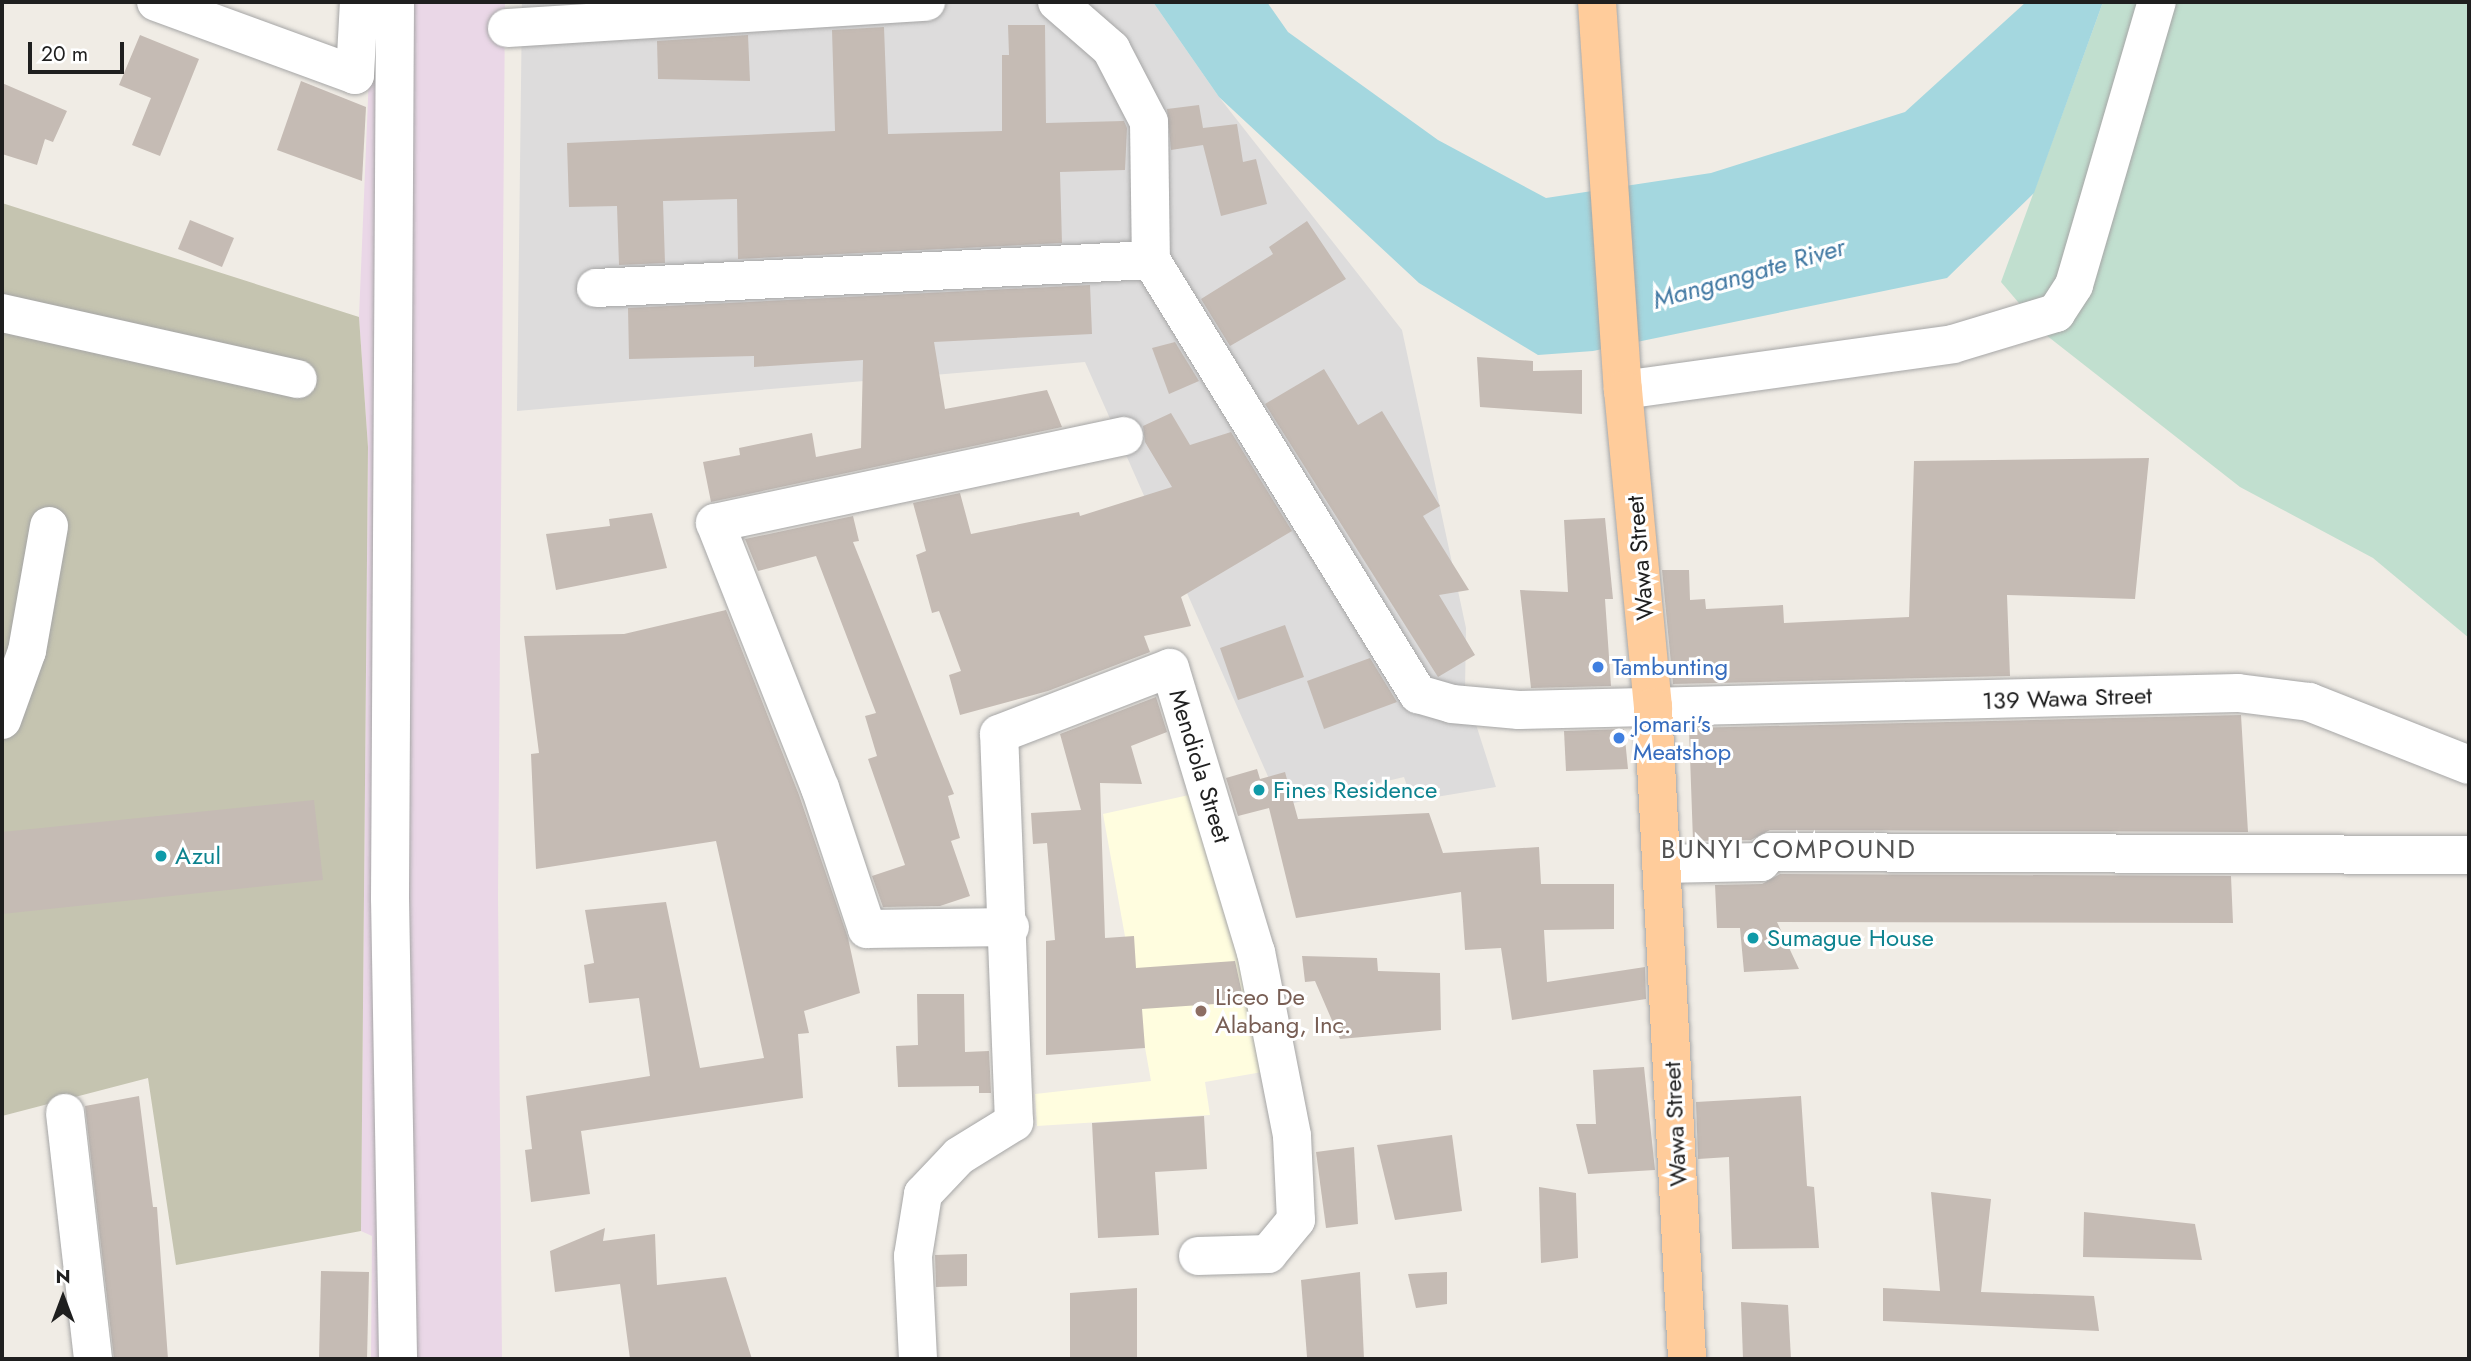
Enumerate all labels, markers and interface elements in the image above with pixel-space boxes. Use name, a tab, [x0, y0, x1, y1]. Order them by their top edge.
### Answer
scale bar	[32, 28, 128, 72]
text: 20 m	[41, 39, 88, 69]
water label: Mangangate River	[1649, 232, 1849, 316]
street label: Wawa Street	[1620, 494, 1660, 622]
place label: Tambunting	[1612, 653, 1728, 681]
marker: Tambunting	[1590, 659, 1606, 675]
street label: 139 Wawa Street	[1982, 681, 2152, 715]
street label: Mendiola Street	[1163, 686, 1237, 846]
place label: Jomari's Meatshop	[1633, 710, 1731, 766]
marker: Jomari's Meatshop	[1611, 730, 1627, 746]
place label: Fines Residence	[1273, 776, 1437, 804]
marker: Fines Residence	[1251, 782, 1267, 798]
district label: BUNYI COMPOUND	[1663, 834, 1915, 866]
place label: Azul	[175, 842, 221, 870]
marker: Azul	[153, 848, 169, 864]
place label: Sumague House	[1767, 924, 1934, 952]
marker: Sumague House	[1745, 930, 1761, 946]
place label: Liceo De Alabang, Inc.	[1215, 983, 1351, 1039]
marker: Liceo De Alabang, Inc.	[1193, 1003, 1209, 1019]
street label: Wawa Street	[1657, 1061, 1693, 1187]
north arrow	[28, 1263, 98, 1333]
text: N	[55, 1263, 71, 1290]

